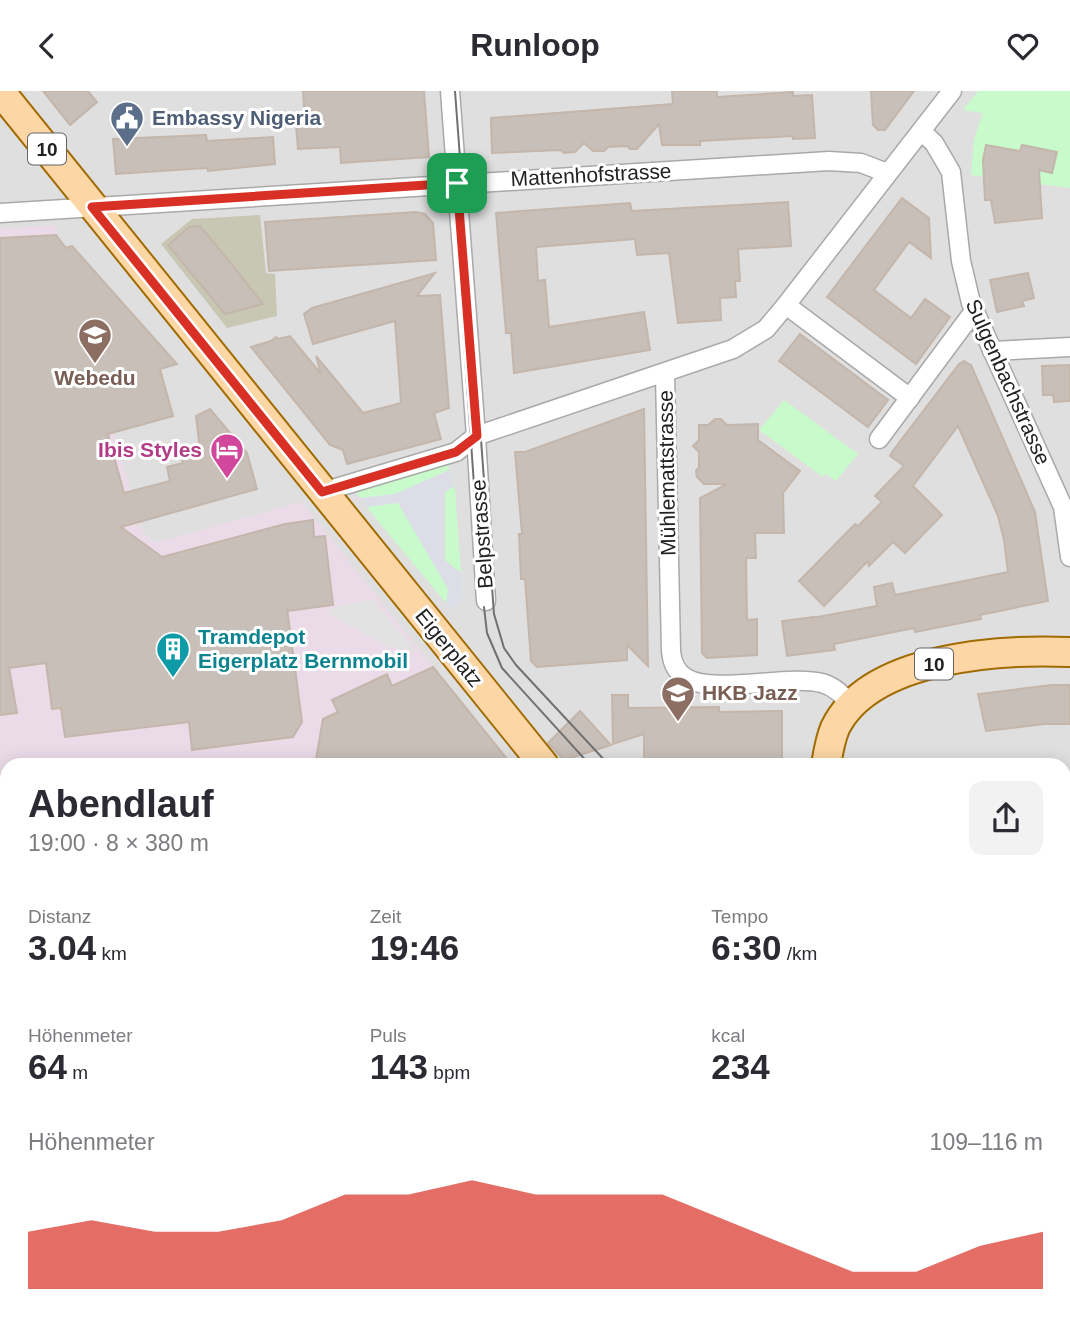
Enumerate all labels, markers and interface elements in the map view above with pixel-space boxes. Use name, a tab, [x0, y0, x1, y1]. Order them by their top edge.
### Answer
icon: back	[28, 27, 66, 65]
text: Runloop	[470, 27, 600, 63]
icon: heart	[1004, 27, 1042, 65]
public building icon: Embassy Nigeria	[108, 99, 146, 148]
place label: Embassy Nigeria	[152, 106, 322, 129]
road number: 10	[28, 134, 66, 165]
pin	[427, 153, 487, 213]
street label: Mattenhofstrasse	[510, 159, 672, 190]
icon: arrive	[438, 164, 476, 202]
street label: Sulgenbachstrasse	[962, 296, 1055, 468]
school or university icon: Webedu	[76, 316, 114, 365]
place label: Webedu	[54, 366, 136, 389]
street label: Mühlemattstrasse	[654, 390, 679, 556]
hotel icon: Ibis Styles	[208, 431, 246, 480]
place label: Ibis Styles	[98, 438, 202, 461]
street label: Belpstrasse	[466, 479, 497, 590]
street label: Eigerplatz	[411, 604, 488, 691]
place label: Tramdepot Eigerplatz Bernmobil	[198, 625, 408, 672]
building icon: Tramdepot Eigerplatz Bernmobil	[154, 630, 192, 679]
road number: 10	[915, 649, 953, 679]
school or university icon: HKB Jazz	[659, 674, 697, 723]
place label: HKB Jazz	[702, 681, 798, 704]
button: share	[969, 781, 1043, 855]
text: Abendlauf	[28, 783, 214, 825]
text: 19:00 · 8 × 380 m	[28, 830, 209, 856]
text: Distanz	[28, 906, 91, 927]
text: Zeit	[370, 906, 401, 927]
text: Tempo	[711, 906, 768, 927]
text: 3.04	[28, 928, 96, 967]
text: 19:46	[370, 928, 459, 967]
text: 6:30	[711, 928, 781, 967]
text: km	[96, 943, 127, 964]
text: /km	[781, 943, 817, 964]
text: Höhenmeter	[28, 1025, 133, 1046]
text: Puls	[370, 1025, 407, 1046]
text: kcal	[711, 1025, 745, 1046]
text: 64	[28, 1047, 67, 1086]
text: 143	[370, 1047, 428, 1086]
text: 234	[711, 1047, 770, 1086]
text: m	[67, 1062, 88, 1083]
text: bpm	[428, 1062, 470, 1083]
text: Höhenmeter	[28, 1129, 155, 1155]
text: 109–116 m	[930, 1129, 1043, 1155]

